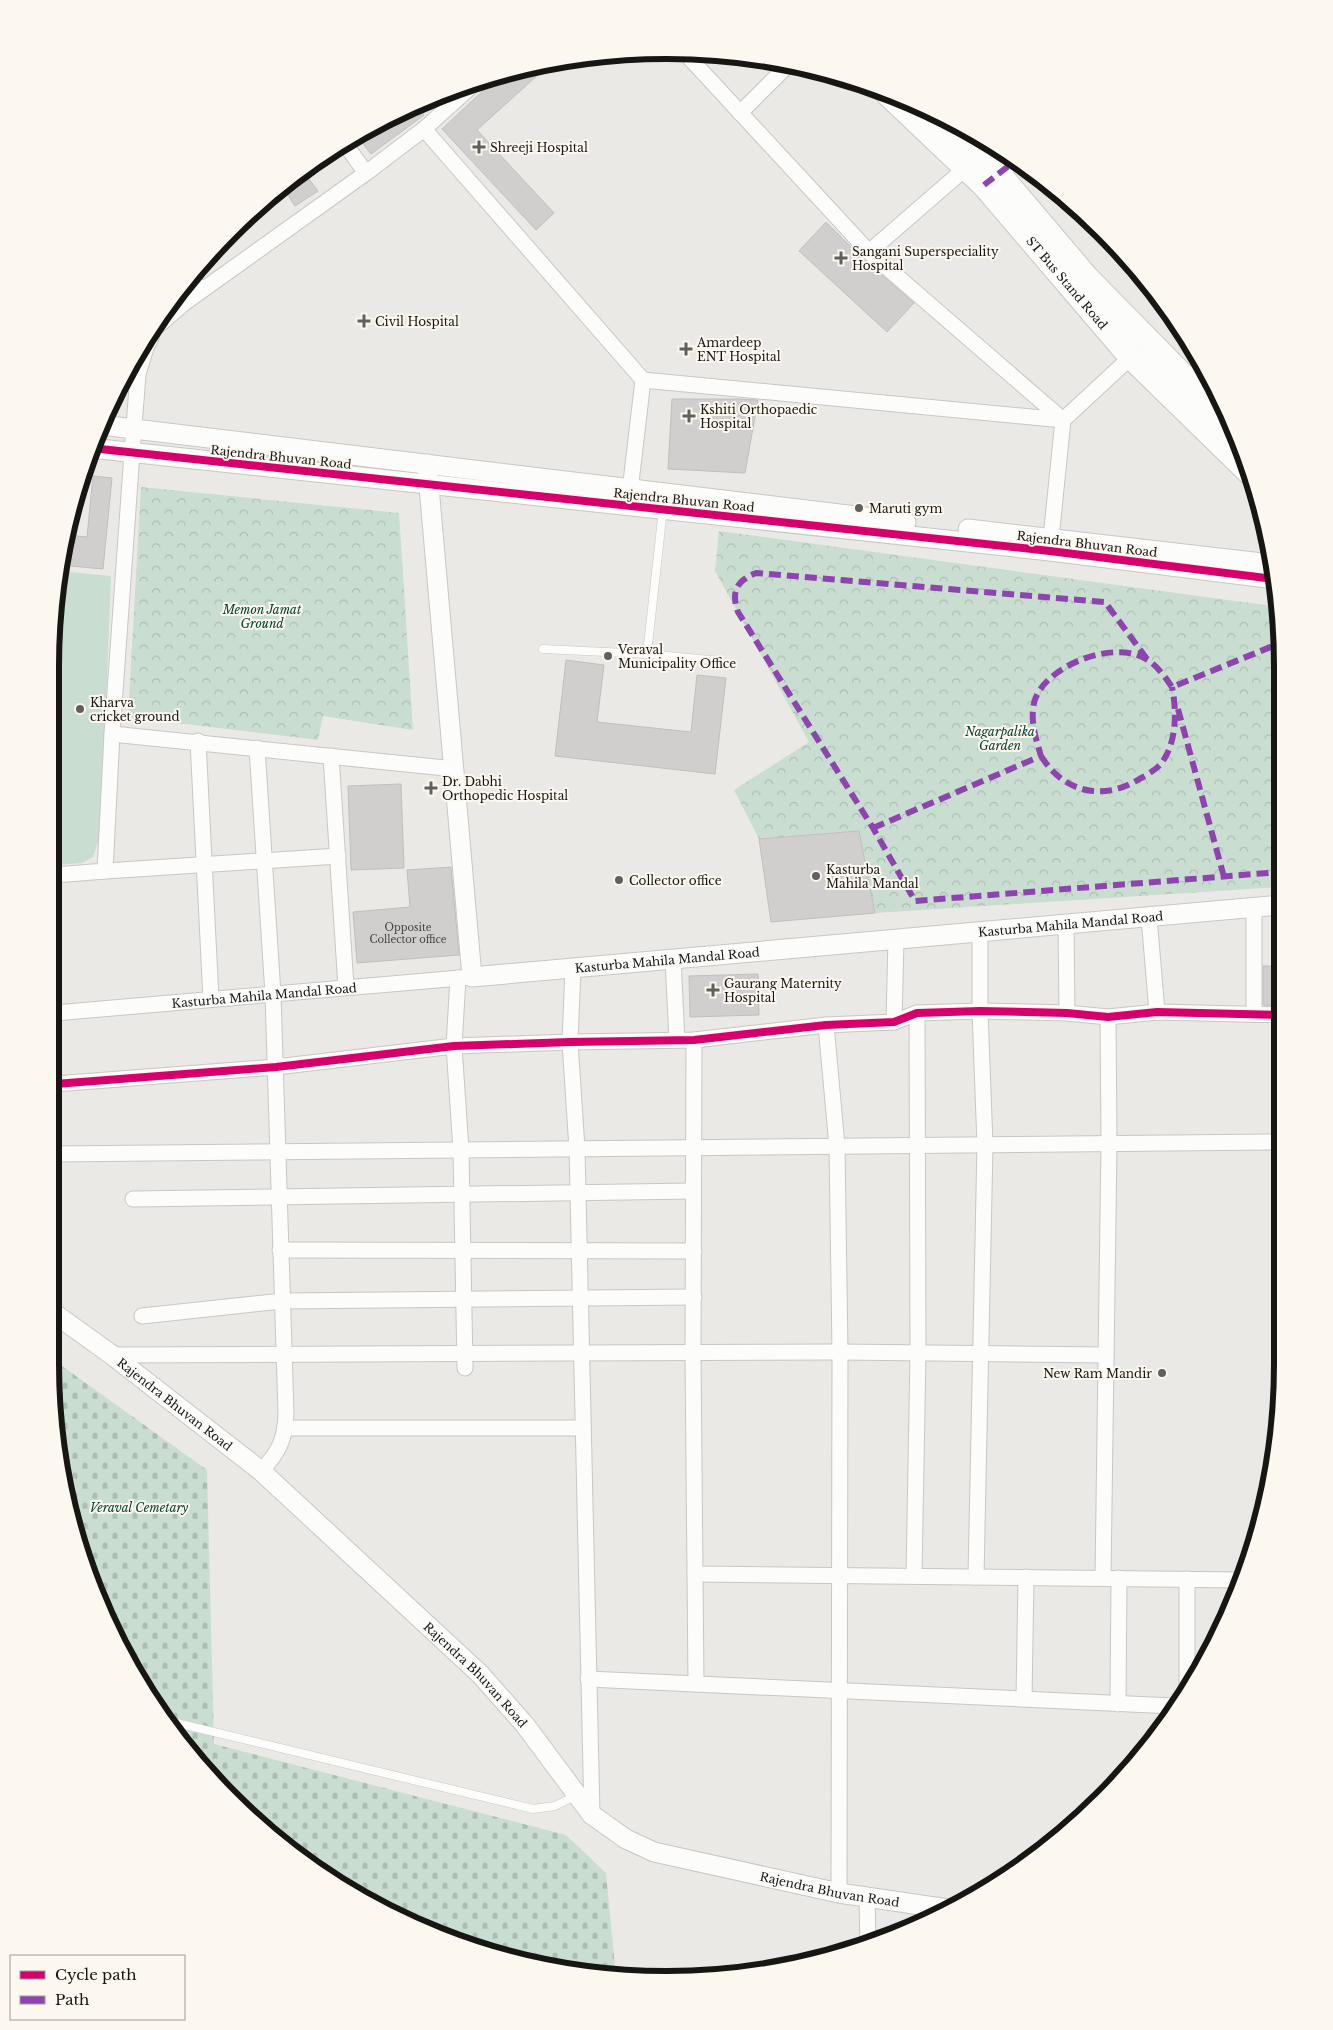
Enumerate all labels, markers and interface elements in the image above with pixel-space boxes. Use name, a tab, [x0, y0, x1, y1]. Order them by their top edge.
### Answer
marker: Shreeji Hospital	[472, 140, 486, 154]
place label: Shreeji Hospital	[490, 140, 588, 155]
street label: ST Bus Stand Road	[1024, 233, 1111, 332]
place label: Sangani Superspeciality Hospital	[852, 244, 999, 273]
marker: Sangani Superspeciality Hospital	[834, 251, 848, 265]
marker: Civil Hospital	[357, 314, 371, 328]
place label: Civil Hospital	[375, 314, 459, 329]
place label: Amardeep ENT Hospital	[696, 335, 781, 364]
marker: Amardeep ENT Hospital	[679, 342, 693, 356]
place label: Kshiti Orthopaedic Hospital	[700, 402, 818, 431]
marker: Kshiti Orthopaedic Hospital	[682, 409, 696, 423]
street label: Rajendra Bhuvan Road	[210, 442, 352, 472]
street label: Rajendra Bhuvan Road	[613, 485, 755, 515]
place label: Maruti gym	[869, 501, 942, 516]
marker: Maruti gym	[853, 502, 865, 514]
street label: Rajendra Bhuvan Road	[1016, 528, 1158, 560]
park label: Memon Jamat Ground	[222, 602, 302, 631]
place label: Veraval Municipality Office	[617, 642, 736, 671]
marker: Veraval Municipality Office	[602, 650, 614, 662]
place label: Kharva cricket ground	[90, 695, 180, 724]
marker: Kharva cricket ground	[74, 703, 86, 715]
park label: Nagarpalika Garden	[964, 724, 1035, 753]
place label: Dr. Dabhi Orthopedic Hospital	[442, 774, 568, 803]
marker: Dr. Dabhi Orthopedic Hospital	[424, 781, 438, 795]
place label: Kasturba Mahila Mandal	[826, 862, 919, 891]
marker: Kasturba Mahila Mandal	[810, 870, 822, 882]
place label: Collector office	[629, 873, 722, 888]
marker: Collector office	[613, 874, 625, 886]
street label: Kasturba Mahila Mandal Road	[977, 908, 1164, 939]
house number: Opposite Collector office	[369, 921, 447, 946]
street label: Kasturba Mahila Mandal Road	[574, 944, 760, 975]
place label: Gaurang Maternity Hospital	[724, 976, 842, 1005]
street label: Kasturba Mahila Mandal Road	[171, 979, 357, 1010]
marker: Gaurang Maternity Hospital	[706, 983, 720, 997]
street label: Rajendra Bhuvan Road	[114, 1355, 236, 1454]
place label: New Ram Mandir	[1043, 1366, 1152, 1381]
marker: New Ram Mandir	[1156, 1367, 1168, 1379]
park label: Veraval Cemetary	[90, 1500, 189, 1515]
street label: Rajendra Bhuvan Road	[421, 1618, 531, 1730]
street label: Rajendra Bhuvan Road	[759, 1868, 901, 1909]
legend	[10, 1955, 185, 2020]
text: Cycle path	[55, 1965, 137, 1984]
text: Path	[55, 1990, 89, 2009]

